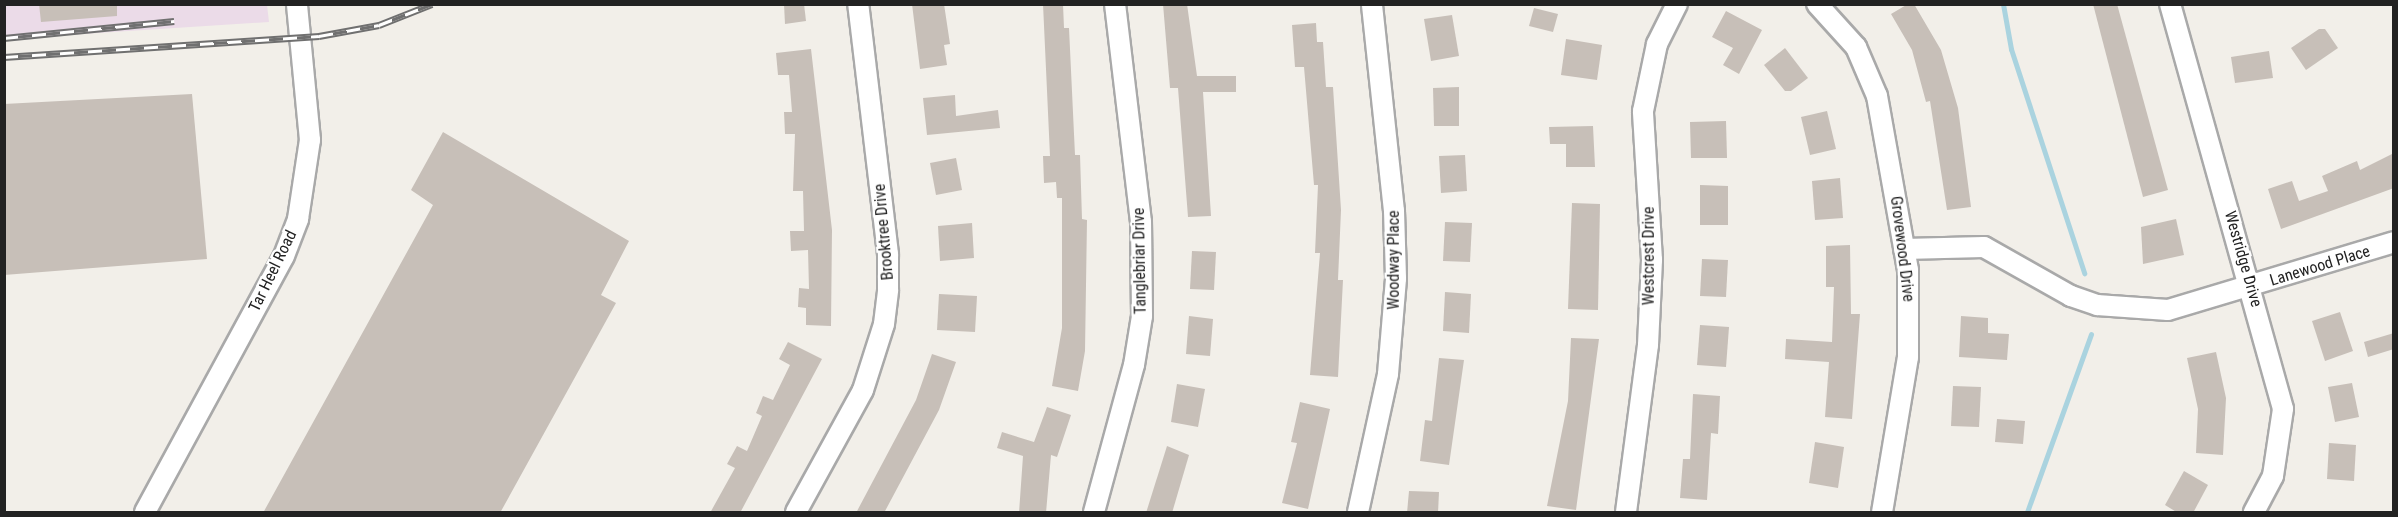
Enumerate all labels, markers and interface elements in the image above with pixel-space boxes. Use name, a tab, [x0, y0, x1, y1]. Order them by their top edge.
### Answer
street label: Brooktree Drive	[870, 183, 898, 281]
street label: Grovewood Drive	[1886, 195, 1918, 303]
street label: Westcrest Drive	[1639, 207, 1659, 305]
street label: Tanglebriar Drive	[1129, 208, 1151, 314]
street label: Westridge Drive	[2220, 209, 2266, 309]
street label: Woodway Place	[1384, 210, 1404, 310]
street label: Tar Heel Road	[245, 227, 301, 315]
street label: Lanewood Place	[2268, 242, 2372, 290]

